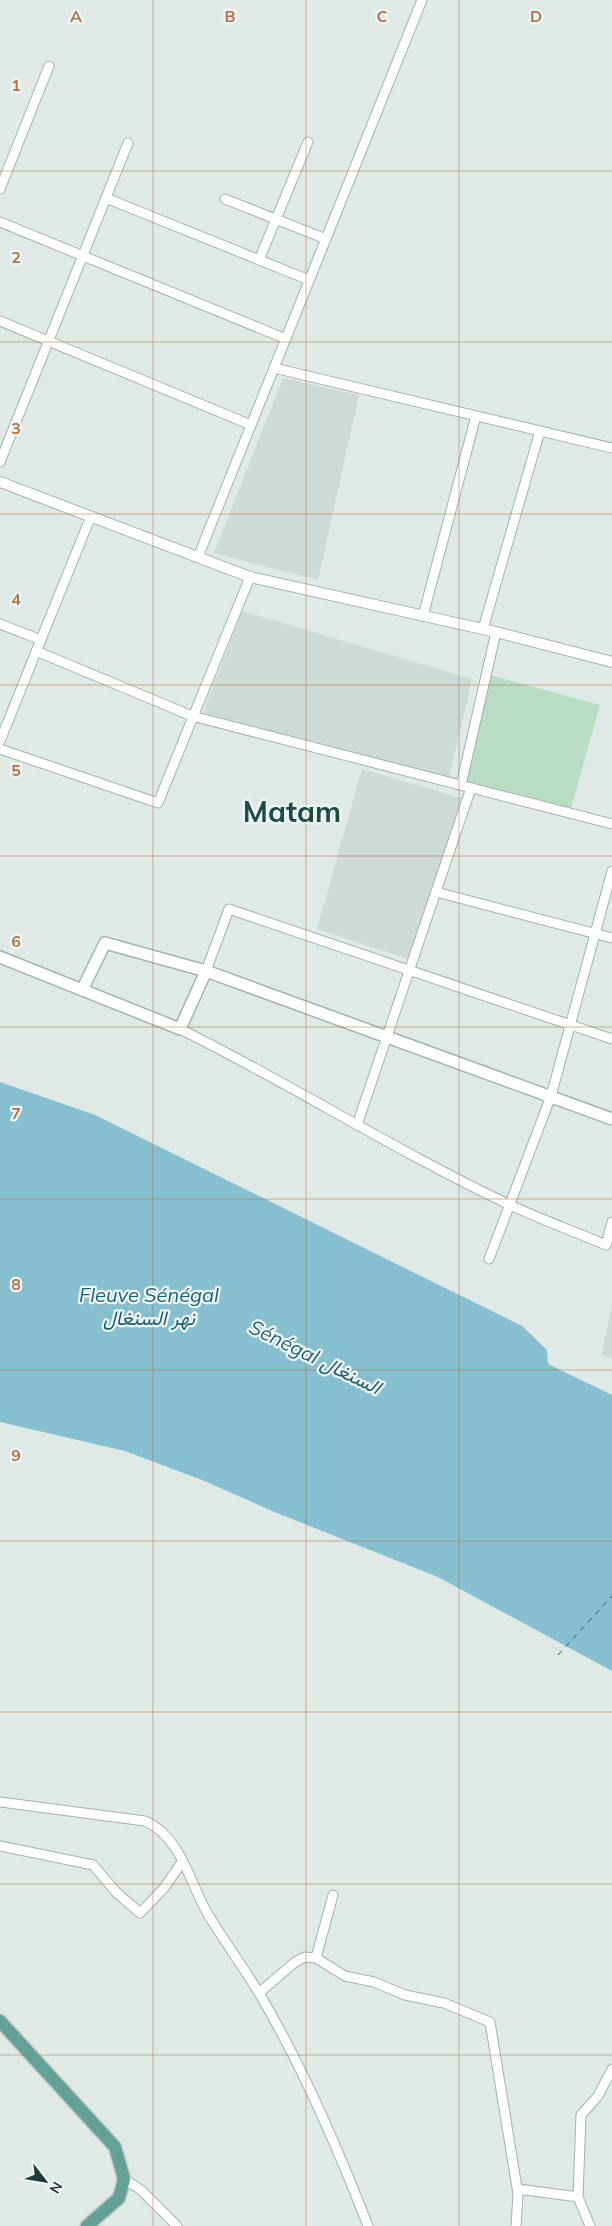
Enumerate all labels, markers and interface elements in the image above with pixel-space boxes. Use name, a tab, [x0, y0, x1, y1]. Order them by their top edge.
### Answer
text: A	[70, 6, 82, 26]
text: B	[224, 6, 236, 26]
text: C	[377, 6, 388, 26]
text: D	[530, 6, 542, 26]
text: 1	[11, 75, 21, 95]
text: 2	[11, 247, 21, 267]
text: 3	[11, 418, 21, 438]
text: 4	[11, 589, 21, 609]
text: 5	[11, 760, 21, 780]
district label: Matam	[243, 793, 341, 829]
text: 6	[11, 931, 21, 951]
text: 7	[11, 1103, 21, 1123]
text: 8	[11, 1274, 21, 1294]
water label: Fleuve Sénégal نهر السنغال	[79, 1282, 219, 1331]
water label: Sénégal السنغال	[245, 1314, 387, 1400]
text: 9	[11, 1445, 21, 1465]
north arrow	[20, 2156, 70, 2206]
text: N	[46, 2179, 67, 2197]

